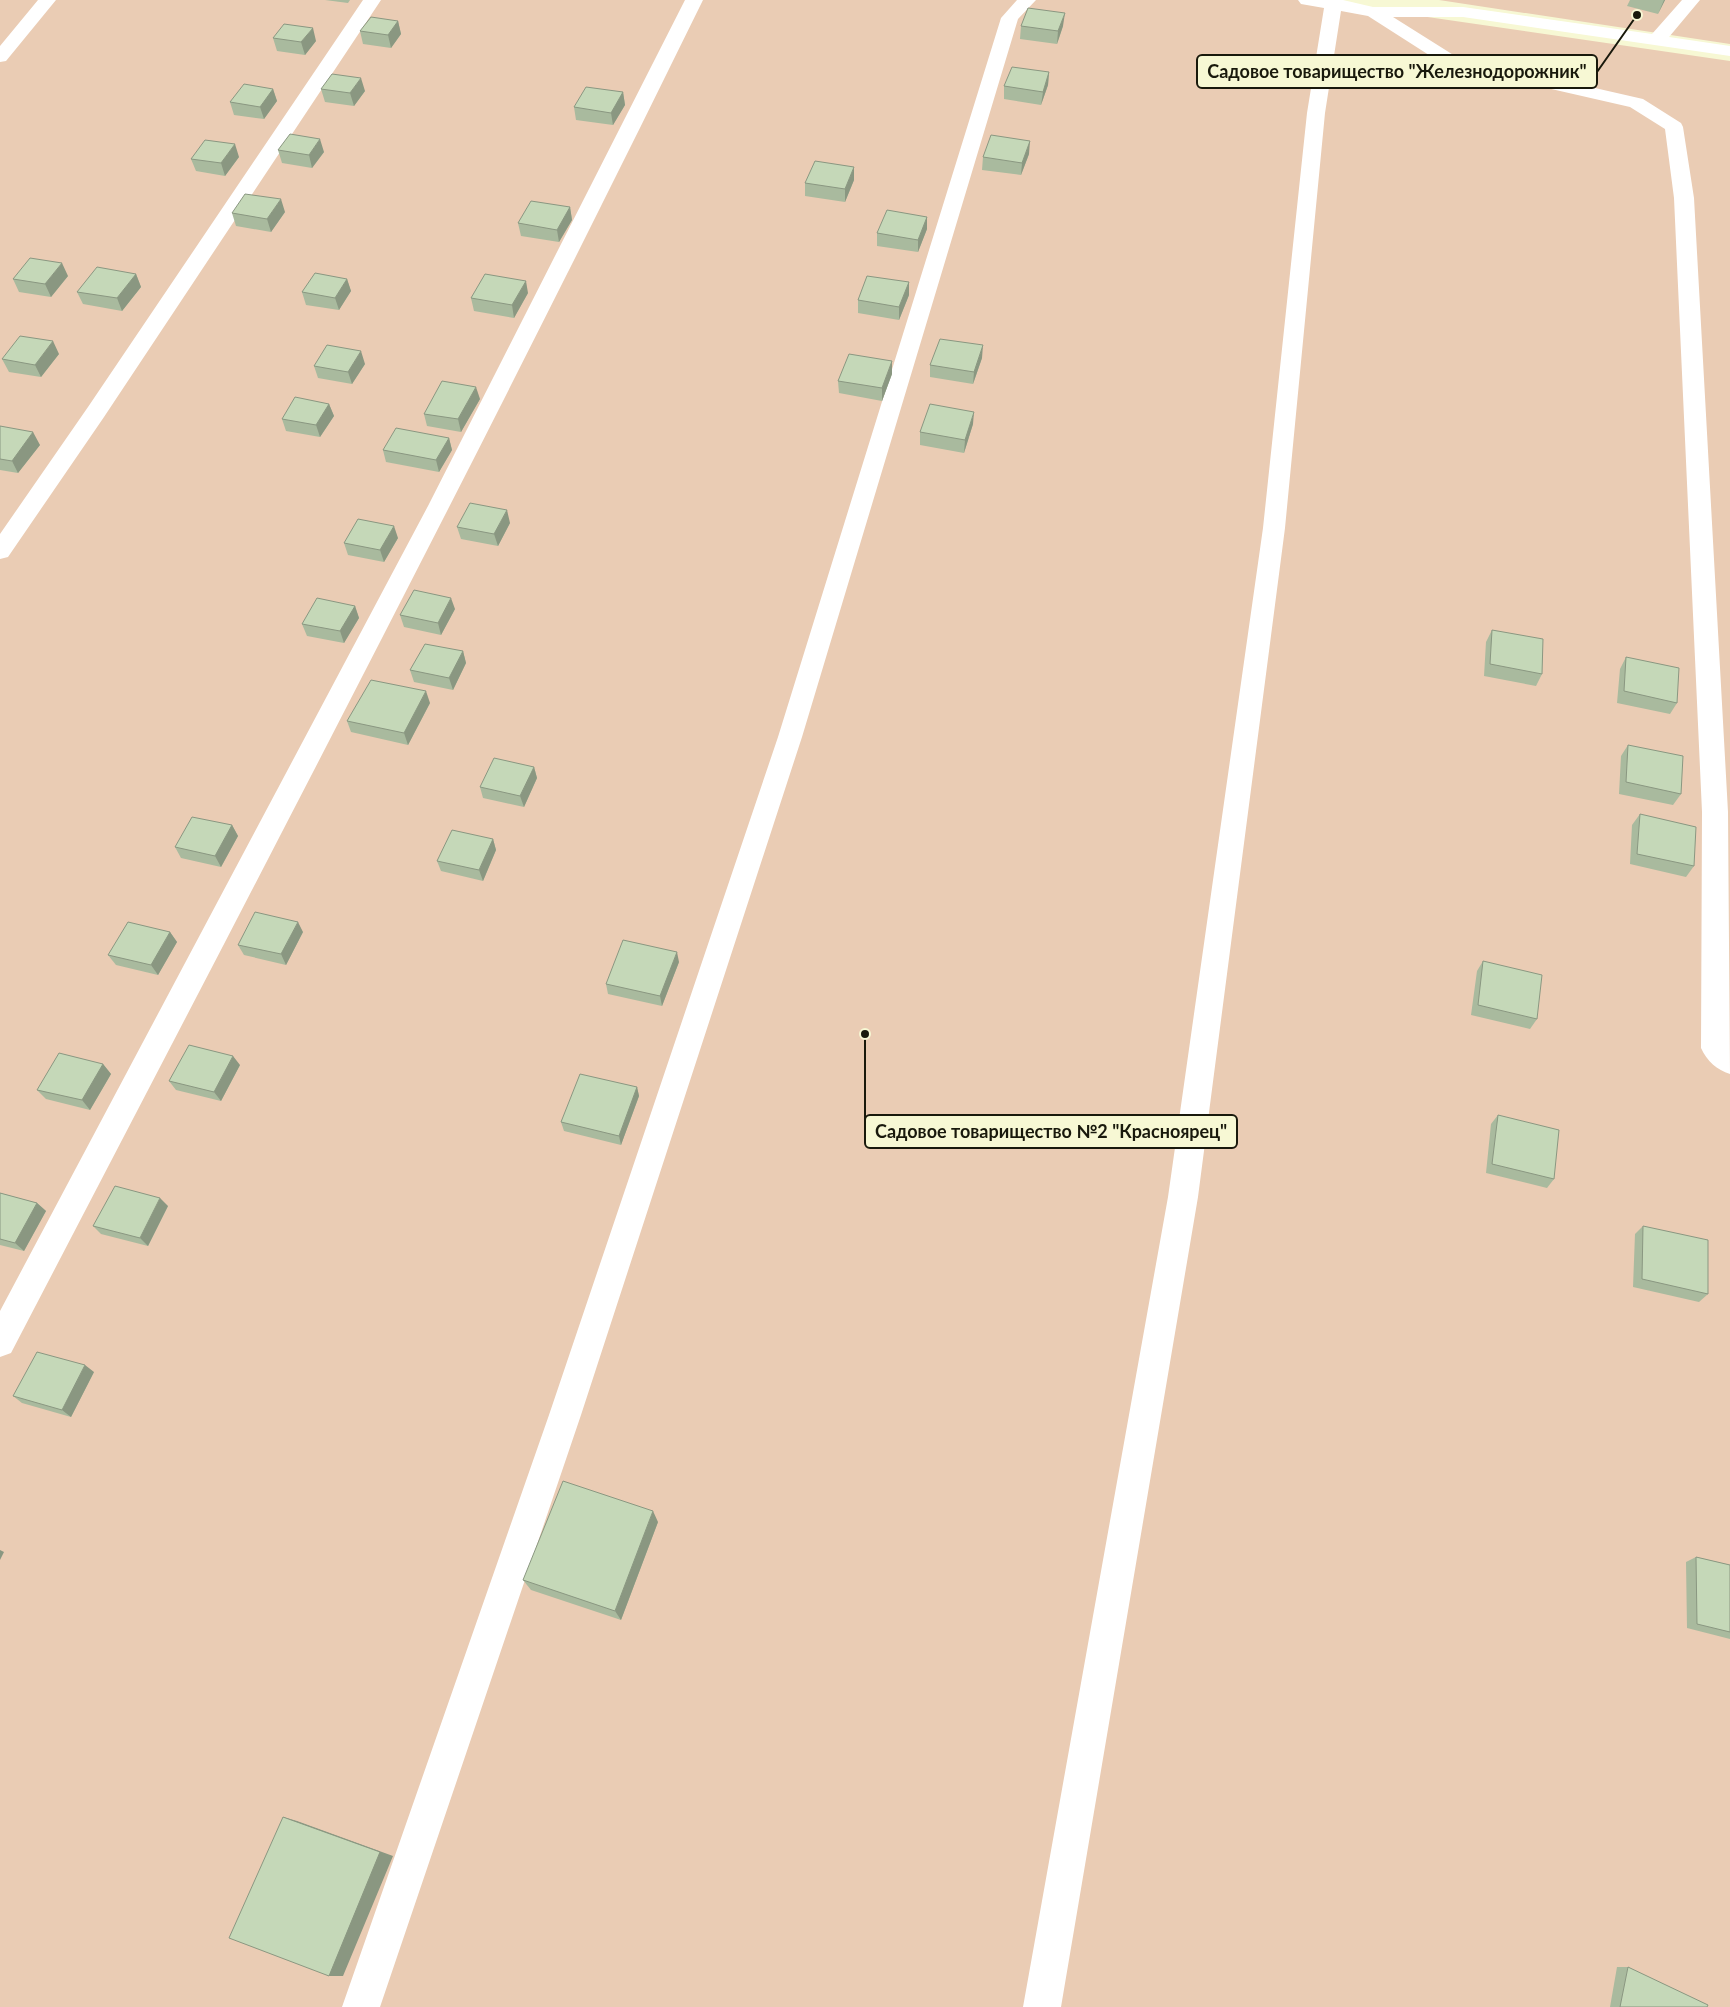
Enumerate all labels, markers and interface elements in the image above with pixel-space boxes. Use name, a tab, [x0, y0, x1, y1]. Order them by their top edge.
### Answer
callout: Садовое товарищество "Железнодорожник"	[1197, 55, 1597, 88]
text: Садовое товарищество "Железнодорожник"	[1207, 60, 1587, 82]
callout: Садовое товарищество №2 "Красноярец"	[865, 1115, 1237, 1148]
text: Садовое товарищество №2 "Красноярец"	[875, 1120, 1227, 1142]

